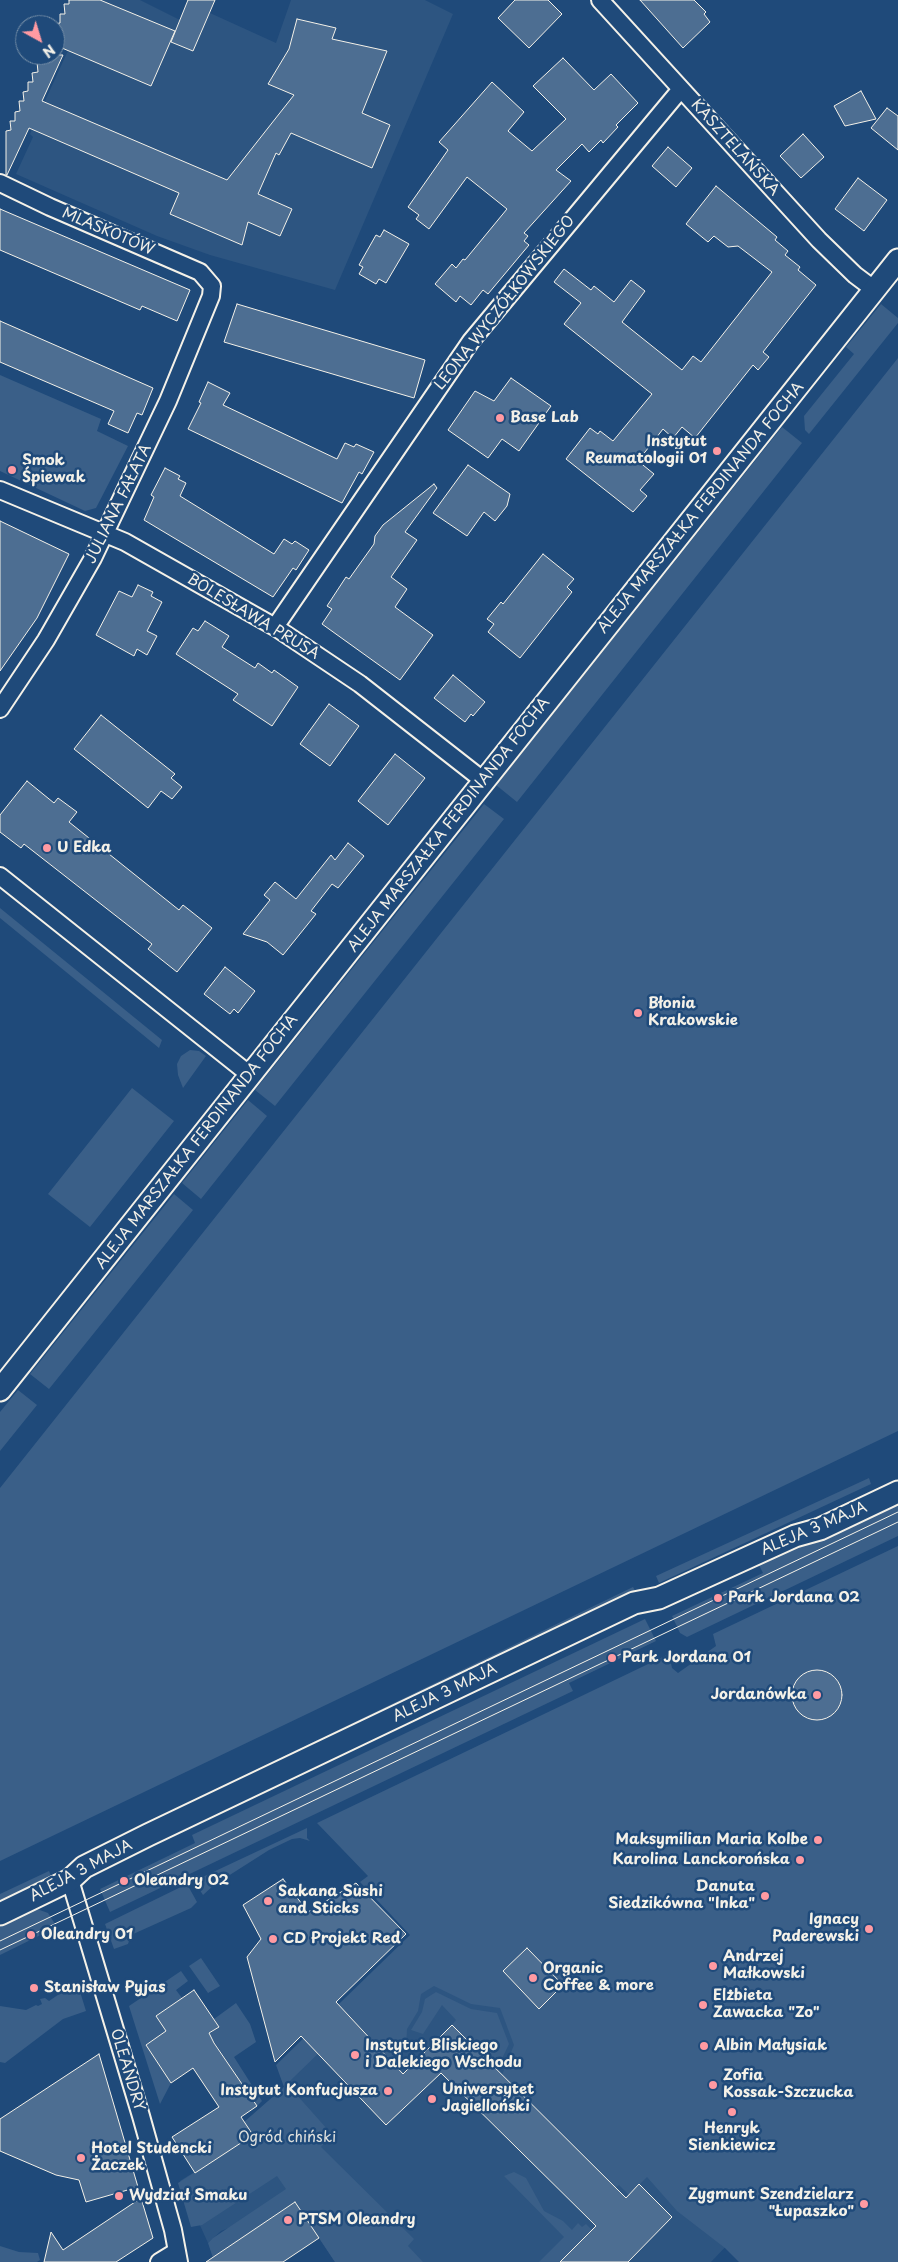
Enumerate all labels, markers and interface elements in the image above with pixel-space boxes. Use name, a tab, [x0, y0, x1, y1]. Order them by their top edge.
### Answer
north arrow	[15, 15, 65, 65]
text: N	[38, 40, 60, 63]
street label: KASZTELAŃSKA	[687, 96, 783, 200]
street label: MLASKOTÓW	[59, 204, 157, 260]
street label: LEONA WYCZÓŁKOWSKIEGO	[431, 212, 579, 394]
street label: ALEJA MARSZAŁKA FERDINANDA FOCHA	[594, 379, 808, 637]
place label: Base Lab	[510, 409, 579, 427]
marker: Base Lab	[494, 412, 506, 424]
place label: Instytut Reumatologii 01	[585, 433, 707, 468]
street label: JULIANA FAŁATA	[82, 441, 156, 567]
marker: Instytut Reumatologii 01	[711, 445, 723, 457]
place label: Smok Śpiewak	[22, 452, 86, 487]
marker: Smok Śpiewak	[6, 464, 18, 476]
street label: BOLESŁAWA PRUSA	[184, 570, 322, 664]
street label: ALEJA MARSZAŁKA FERDINANDA FOCHA	[344, 694, 554, 956]
place label: U Edka	[57, 839, 112, 857]
marker: U Edka	[41, 842, 53, 854]
place label: Błonia Krakowskie	[648, 995, 738, 1030]
marker: Błonia Krakowskie	[632, 1007, 644, 1019]
street label: ALEJA MARSZAŁKA FERDINANDA FOCHA	[92, 1011, 302, 1273]
street label: ALEJA 3 MAJA	[758, 1498, 870, 1560]
place label: Park Jordana 02	[728, 1589, 860, 1607]
marker: Park Jordana 02	[712, 1592, 724, 1604]
place label: Park Jordana 01	[622, 1649, 751, 1667]
marker: Park Jordana 01	[606, 1652, 618, 1664]
street label: ALEJA 3 MAJA	[390, 1660, 500, 1726]
place label: Jordanówka	[711, 1686, 807, 1704]
marker: Jordanówka	[811, 1689, 823, 1701]
place label: Maksymilian Maria Kolbe	[615, 1831, 808, 1849]
marker: Maksymilian Maria Kolbe	[812, 1834, 824, 1846]
street label: ALEJA 3 MAJA	[26, 1836, 136, 1906]
place label: Karolina Lanckorońska	[612, 1851, 790, 1869]
marker: Karolina Lanckorońska	[794, 1854, 806, 1866]
place label: Oleandry 02	[134, 1872, 229, 1890]
marker: Oleandry 02	[118, 1875, 130, 1887]
place label: Danuta Siedzikówna "Inka"	[608, 1878, 755, 1913]
place label: Sakana Sushi and Sticks	[278, 1883, 383, 1918]
marker: Danuta Siedzikówna "Inka"	[759, 1890, 771, 1902]
marker: Sakana Sushi and Sticks	[262, 1895, 274, 1907]
place label: Ignacy Paderewski	[772, 1911, 859, 1946]
marker: Ignacy Paderewski	[863, 1923, 875, 1935]
place label: Oleandry 01	[41, 1926, 133, 1944]
marker: Oleandry 01	[25, 1929, 37, 1941]
place label: CD Projekt Red	[283, 1930, 401, 1948]
marker: CD Projekt Red	[267, 1933, 279, 1945]
place label: Andrzej Małkowski	[723, 1948, 805, 1983]
place label: Organic Coffee & more	[543, 1960, 654, 1995]
marker: Andrzej Małkowski	[707, 1960, 719, 1972]
marker: Organic Coffee & more	[527, 1972, 539, 1984]
place label: Stanisław Pyjas	[44, 1979, 166, 1997]
marker: Stanisław Pyjas	[28, 1982, 40, 1994]
place label: Elżbieta Zawacka "Zo"	[713, 1987, 820, 2022]
marker: Elżbieta Zawacka "Zo"	[697, 1999, 709, 2011]
street label: OLEANDRY	[106, 2027, 148, 2113]
place label: Instytut Bliskiego i Dalekiego Wschodu	[365, 2037, 522, 2072]
place label: Albin Małysiak	[714, 2037, 827, 2055]
marker: Albin Małysiak	[698, 2040, 710, 2052]
marker: Instytut Bliskiego i Dalekiego Wschodu	[349, 2049, 361, 2061]
place label: Zofia Kossak-Szczucka	[723, 2067, 854, 2102]
marker: Zofia Kossak-Szczucka	[707, 2079, 719, 2091]
place label: Uniwersytet Jagielloński	[442, 2081, 534, 2116]
place label: Instytut Konfucjusza	[220, 2082, 378, 2100]
marker: Instytut Konfucjusza	[382, 2085, 394, 2097]
marker: Uniwersytet Jagielloński	[426, 2093, 438, 2105]
marker: Henryk Sienkiewicz	[726, 2106, 738, 2118]
place label: Henryk Sienkiewicz	[688, 2120, 776, 2155]
park label: Ogród chiński	[238, 2129, 336, 2147]
place label: Hotel Studencki Żaczek	[91, 2140, 212, 2175]
marker: Hotel Studencki Żaczek	[75, 2152, 87, 2164]
place label: Zygmunt Szendzielarz "Łupaszko"	[688, 2186, 854, 2221]
place label: Wydział Smaku	[129, 2187, 248, 2205]
marker: Wydział Smaku	[113, 2190, 125, 2202]
marker: Zygmunt Szendzielarz "Łupaszko"	[858, 2198, 870, 2210]
place label: PTSM Oleandry	[298, 2211, 415, 2229]
marker: PTSM Oleandry	[282, 2214, 294, 2226]

